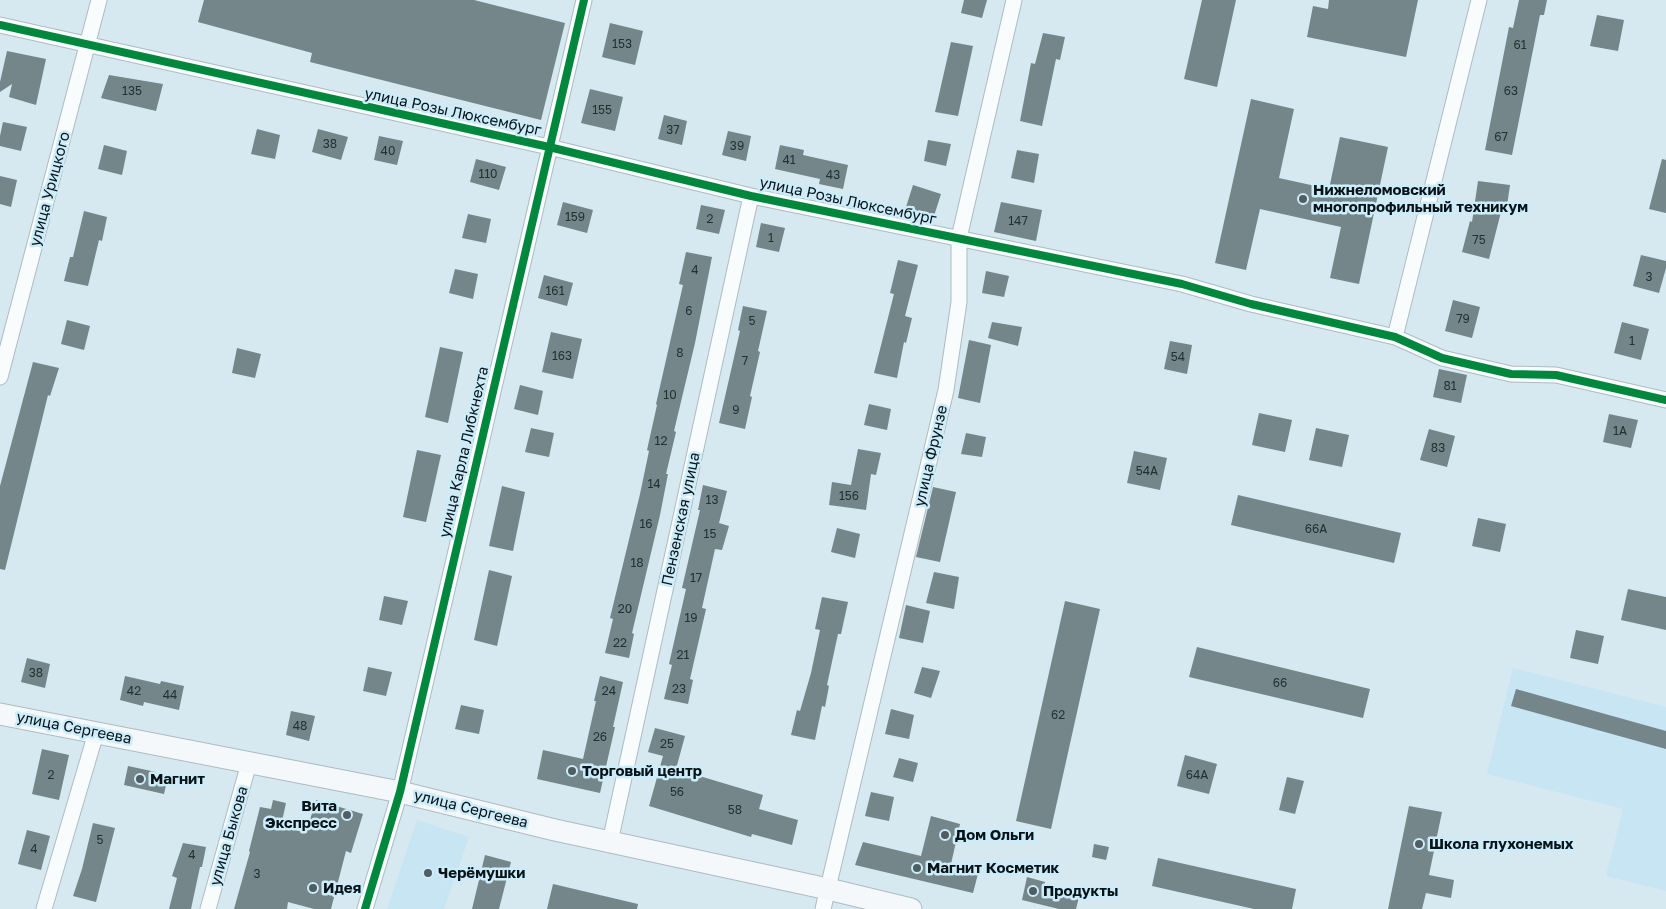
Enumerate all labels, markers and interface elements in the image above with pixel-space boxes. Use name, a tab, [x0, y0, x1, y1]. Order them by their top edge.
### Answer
house number: 153	[612, 37, 632, 51]
house number: 61	[1513, 38, 1527, 52]
house number: 135	[122, 84, 142, 98]
street label: улица Розы Люксембург	[363, 84, 543, 140]
house number: 63	[1504, 84, 1518, 98]
house number: 155	[592, 103, 612, 117]
house number: 37	[666, 123, 680, 137]
street label: улица Урицкого	[26, 130, 74, 248]
house number: 67	[1494, 130, 1508, 144]
house number: 38	[323, 137, 337, 151]
house number: 39	[730, 139, 744, 153]
house number: 40	[381, 144, 395, 158]
house number: 41	[782, 153, 796, 167]
house number: 110	[478, 167, 498, 181]
house number: 43	[826, 168, 840, 182]
street label: улица Розы Люксембург	[758, 173, 938, 229]
place label: Нижнеломовский многопрофильный техникум	[1313, 181, 1528, 216]
marker: Нижнеломовский многопрофильный техникум	[1297, 193, 1309, 205]
house number: 159	[565, 210, 585, 224]
house number: 2	[707, 212, 713, 226]
house number: 147	[1008, 214, 1028, 228]
house number: 1	[768, 231, 774, 245]
house number: 75	[1472, 233, 1486, 247]
house number: 4	[691, 263, 699, 277]
house number: 3	[1645, 270, 1653, 284]
house number: 161	[546, 284, 564, 298]
house number: 6	[685, 304, 693, 318]
house number: 79	[1456, 312, 1470, 326]
house number: 5	[749, 314, 755, 328]
house number: 1	[1629, 334, 1635, 348]
house number: 8	[676, 346, 684, 360]
house number: 163	[552, 349, 572, 363]
house number: 54	[1171, 350, 1185, 364]
house number: 7	[742, 354, 748, 368]
street label: улица Карла Либкнехта	[436, 365, 492, 539]
house number: 81	[1443, 379, 1457, 393]
house number: 10	[663, 388, 677, 402]
house number: 9	[732, 403, 740, 417]
street label: улица Фрунзе	[911, 403, 951, 509]
house number: 1А	[1613, 424, 1627, 438]
house number: 12	[655, 434, 667, 448]
house number: 83	[1431, 441, 1445, 455]
street label: Пензенская улица	[658, 451, 704, 587]
house number: 54А	[1136, 464, 1158, 478]
house number: 14	[647, 477, 661, 491]
house number: 156	[839, 489, 859, 503]
house number: 13	[706, 493, 718, 507]
house number: 16	[639, 517, 653, 531]
house number: 66А	[1305, 522, 1327, 536]
house number: 15	[704, 527, 716, 541]
house number: 18	[630, 556, 644, 570]
house number: 17	[690, 571, 702, 585]
house number: 20	[618, 602, 632, 616]
house number: 19	[684, 611, 698, 625]
house number: 22	[613, 636, 627, 650]
house number: 21	[677, 648, 689, 662]
house number: 38	[29, 666, 43, 680]
house number: 66	[1273, 676, 1287, 690]
house number: 23	[672, 682, 686, 696]
house number: 42	[127, 684, 141, 698]
house number: 24	[602, 684, 616, 698]
house number: 44	[163, 688, 177, 702]
street label: улица Сергеева	[15, 708, 133, 748]
house number: 62	[1051, 708, 1065, 722]
house number: 48	[293, 719, 307, 733]
house number: 26	[593, 730, 607, 744]
house number: 25	[660, 737, 674, 751]
place label: Торговый центр	[582, 762, 702, 780]
marker: Торговый центр	[566, 765, 578, 777]
house number: 2	[48, 768, 54, 782]
house number: 64А	[1186, 768, 1208, 782]
place label: Магнит	[150, 770, 205, 788]
marker: Магнит	[134, 773, 146, 785]
street label: улица Быкова	[206, 784, 252, 888]
house number: 56	[670, 785, 684, 799]
street label: улица Сергеева	[412, 786, 530, 832]
place label: Вита Экспресс	[265, 797, 337, 832]
house number: 58	[728, 803, 742, 817]
marker: Вита Экспресс	[341, 809, 353, 821]
place label: Дом Ольги	[955, 826, 1034, 844]
marker: Дом Ольги	[939, 829, 951, 841]
house number: 5	[97, 833, 103, 847]
place label: Школа глухонемых	[1429, 835, 1573, 853]
marker: Школа глухонемых	[1413, 838, 1425, 850]
house number: 4	[30, 842, 38, 856]
house number: 4	[188, 848, 196, 862]
place label: Магнит Косметик	[927, 859, 1059, 877]
marker: Магнит Косметик	[911, 862, 923, 874]
place label: Черёмушки	[438, 864, 525, 882]
house number: 3	[253, 867, 261, 881]
marker: Черёмушки	[422, 867, 434, 879]
place label: Идея	[323, 879, 361, 897]
marker: Идея	[307, 882, 319, 894]
place label: Продукты	[1043, 882, 1118, 900]
marker: Продукты	[1027, 885, 1039, 897]

